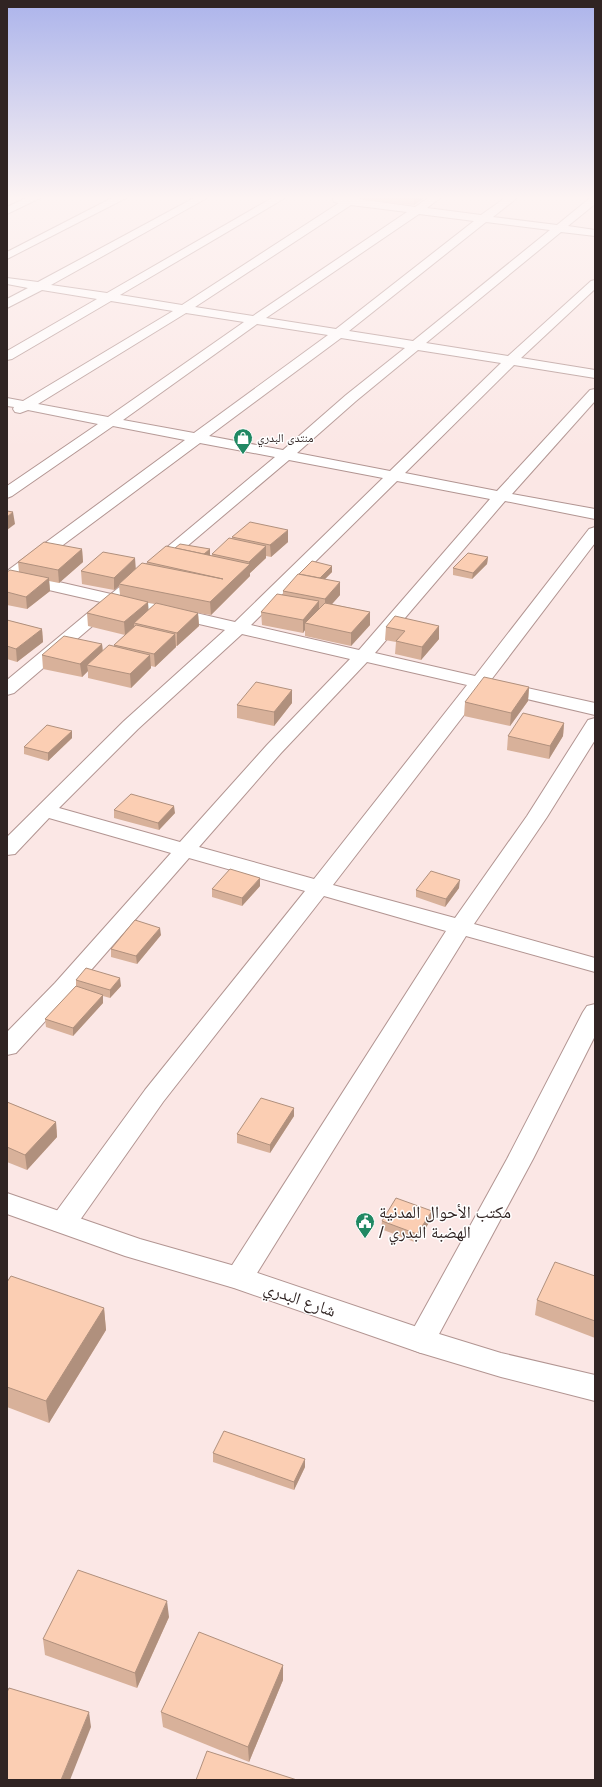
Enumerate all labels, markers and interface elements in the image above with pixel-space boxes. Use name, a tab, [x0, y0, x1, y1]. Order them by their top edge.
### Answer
shop icon: منتدى البدري	[232, 427, 254, 455]
place label: منتدى البدري	[257, 431, 313, 448]
place label: مكتب الأحوال المدنية / الهضبة البدري	[379, 1203, 511, 1246]
public building icon: مكتب الأحوال المدنية / الهضبة البدري	[354, 1211, 376, 1239]
street label: شارع البدري	[260, 1278, 338, 1325]

